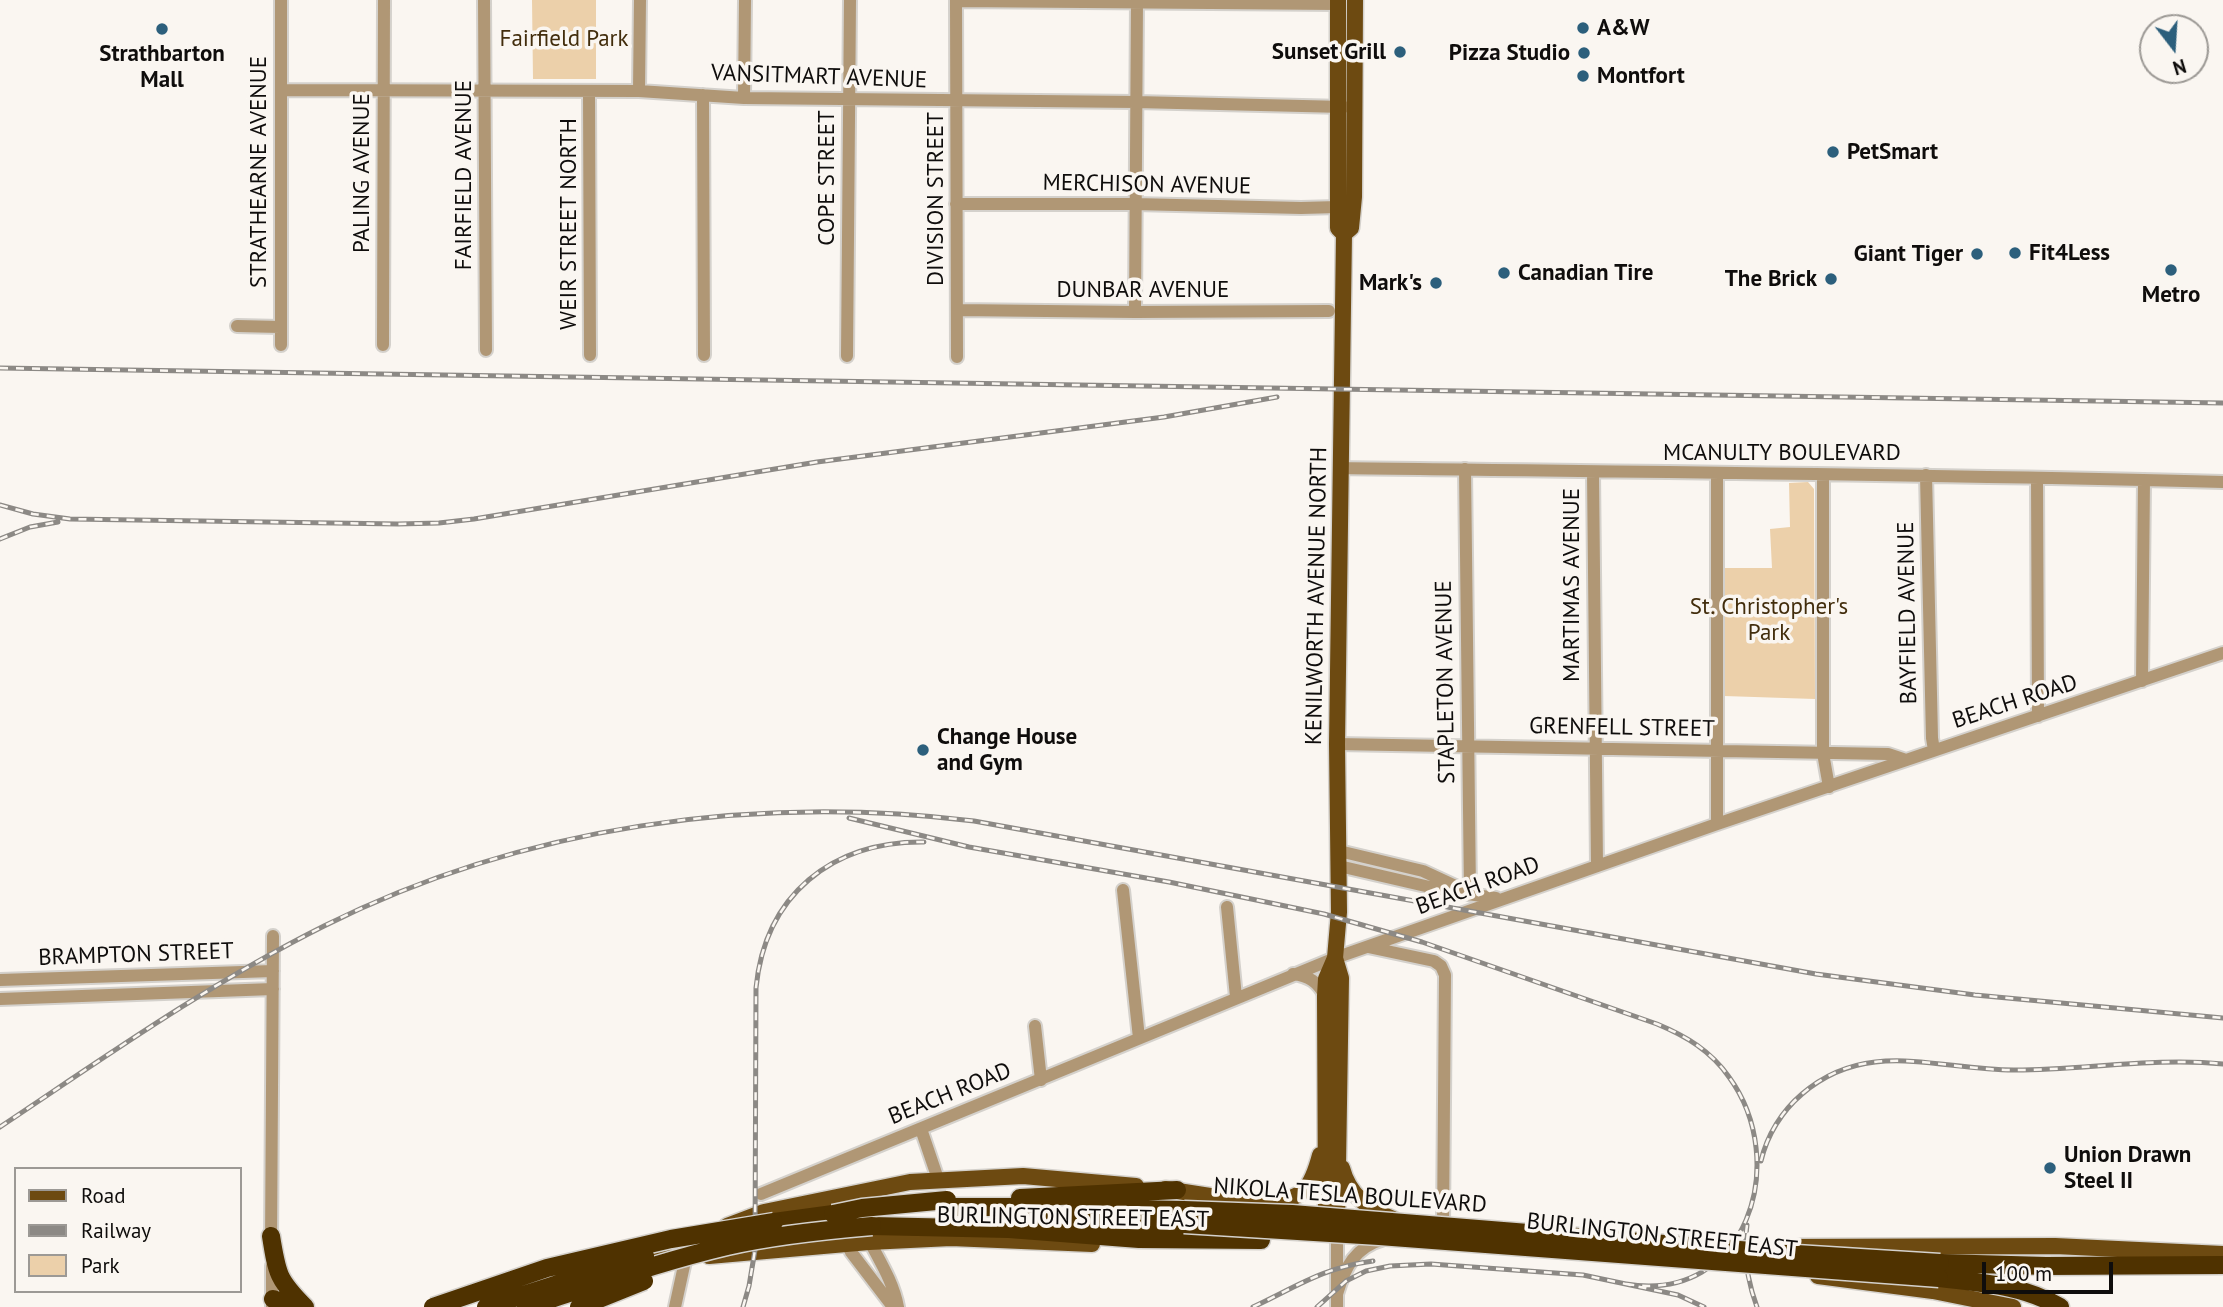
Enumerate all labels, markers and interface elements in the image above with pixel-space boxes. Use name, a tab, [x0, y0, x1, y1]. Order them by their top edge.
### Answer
place label: A&W	[1597, 14, 1649, 42]
north arrow	[2139, 14, 2209, 84]
marker: A&W	[1575, 20, 1591, 36]
marker: Strathbarton Mall	[154, 21, 170, 37]
park label: Fairfield Park	[500, 25, 628, 53]
place label: Sunset Grill	[1272, 38, 1386, 66]
place label: Pizza Studio	[1449, 39, 1570, 67]
place label: Strathbarton Mall	[99, 40, 225, 94]
marker: Sunset Grill	[1392, 44, 1408, 60]
marker: Pizza Studio	[1576, 45, 1592, 61]
text: N	[2170, 54, 2189, 80]
street label: STRATHEARNE AVENUE	[245, 56, 273, 288]
street label: VANSITMART AVENUE	[711, 59, 927, 95]
place label: Montfort	[1597, 62, 1685, 90]
marker: Montfort	[1575, 68, 1591, 84]
street label: FAIRFIELD AVENUE	[450, 80, 478, 270]
street label: PALING AVENUE	[348, 93, 376, 253]
street label: COPE STREET	[813, 110, 841, 246]
street label: DIVISION STREET	[922, 112, 950, 286]
street label: WEIR STREET NORTH	[555, 118, 583, 330]
place label: PetSmart	[1847, 138, 1938, 166]
marker: PetSmart	[1825, 144, 1841, 160]
street label: MERCHISON AVENUE	[1042, 169, 1252, 201]
place label: Fit4Less	[2029, 239, 2110, 267]
place label: Giant Tiger	[1854, 240, 1963, 268]
marker: Fit4Less	[2007, 245, 2023, 261]
marker: Giant Tiger	[1969, 246, 1985, 262]
place label: Canadian Tire	[1518, 259, 1653, 287]
marker: Metro	[2163, 262, 2179, 278]
marker: Canadian Tire	[1496, 265, 1512, 281]
place label: The Brick	[1725, 265, 1817, 293]
place label: Mark's	[1359, 269, 1422, 297]
marker: The Brick	[1823, 271, 1839, 287]
marker: Mark's	[1428, 275, 1444, 291]
street label: DUNBAR AVENUE	[1057, 276, 1229, 304]
place label: Metro	[2142, 281, 2200, 309]
street label: MCANULTY BOULEVARD	[1663, 439, 1901, 467]
street label: KENILWORTH AVENUE NORTH	[1301, 447, 1333, 745]
street label: MARTIMAS AVENUE	[1558, 488, 1586, 682]
street label: BAYFIELD AVENUE	[1893, 521, 1923, 705]
street label: STAPLETON AVENUE	[1430, 580, 1462, 784]
park label: St. Christopher's Park	[1690, 593, 1848, 647]
street label: BEACH ROAD	[1949, 669, 2081, 735]
street label: GRENFELL STREET	[1529, 713, 1715, 743]
place label: Change House and Gym	[937, 723, 1077, 777]
marker: Change House and Gym	[915, 742, 931, 758]
street label: BEACH ROAD	[1412, 851, 1544, 921]
street label: BRAMPTON STREET	[38, 938, 234, 972]
street label: BEACH ROAD	[885, 1057, 1015, 1131]
place label: Union Drawn Steel II	[2064, 1141, 2191, 1195]
marker: Union Drawn Steel II	[2042, 1160, 2058, 1176]
legend	[14, 1167, 242, 1293]
street label: NIKOLA TESLA BOULEVARD	[1212, 1173, 1488, 1219]
text: Road	[81, 1182, 125, 1209]
street label: BURLINGTON STREET EAST	[937, 1202, 1209, 1234]
street label: BURLINGTON STREET EAST	[1525, 1208, 1799, 1264]
text: Railway	[81, 1217, 151, 1244]
scale bar	[1985, 1248, 2116, 1292]
text: Park	[81, 1252, 120, 1279]
text: 100 m	[1995, 1260, 2052, 1287]

